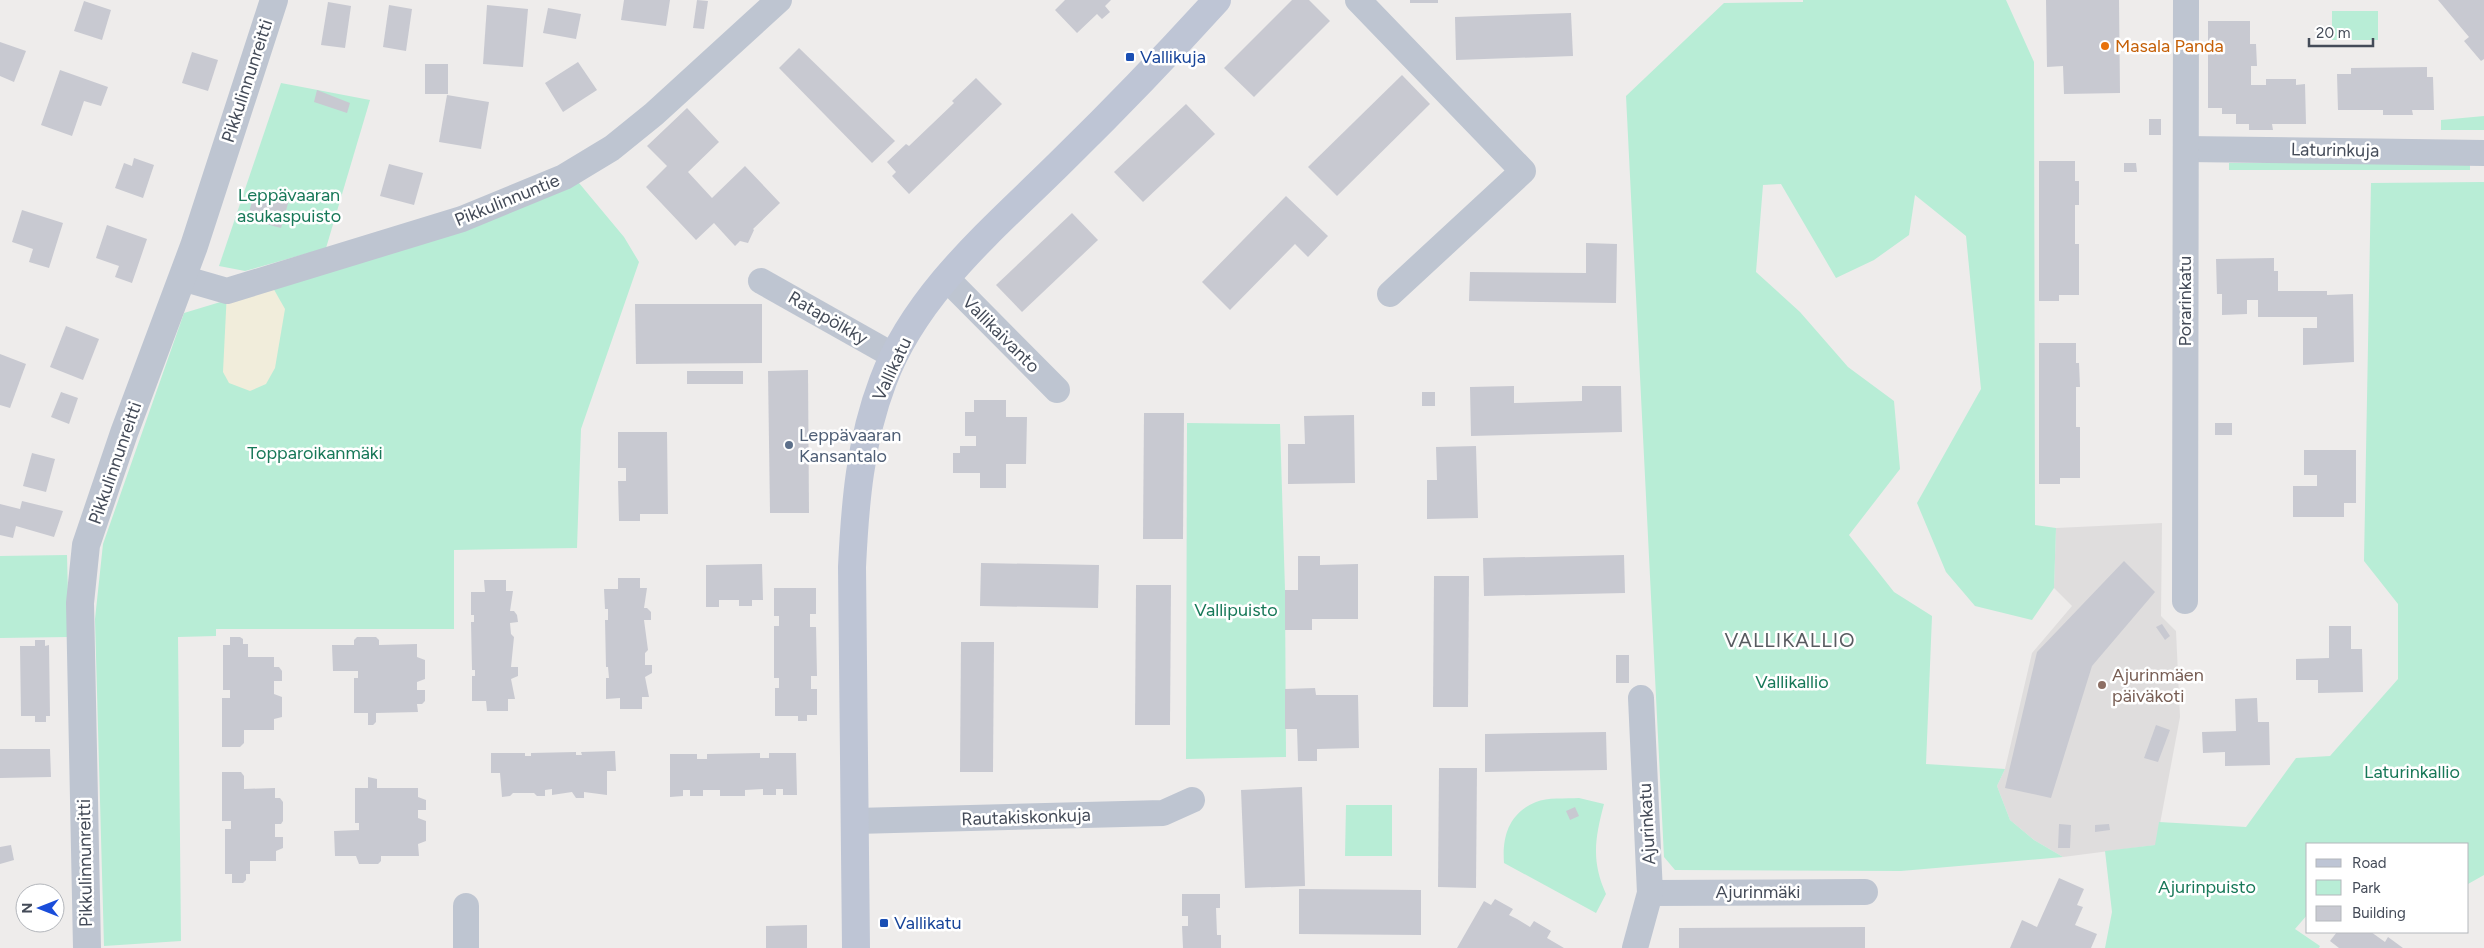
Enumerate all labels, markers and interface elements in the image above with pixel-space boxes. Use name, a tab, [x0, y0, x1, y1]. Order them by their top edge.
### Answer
scale bar	[2309, 15, 2373, 47]
street label: Pikkulinnunreitti	[217, 17, 277, 145]
text: 20 m	[2316, 24, 2350, 42]
place label: Masala Panda	[2115, 35, 2224, 57]
marker: Masala Panda	[2099, 40, 2111, 52]
place label: Vallikuja	[1140, 46, 1206, 68]
marker: Vallikuja	[1124, 51, 1136, 63]
street label: Laturinkuja	[2291, 138, 2379, 162]
street label: Pikkulinnuntie	[451, 169, 563, 231]
park label: Leppävaaran asukaspuisto	[237, 184, 341, 227]
street label: Porarinkatu	[2174, 256, 2196, 346]
street label: Ratapölkky	[784, 286, 872, 350]
street label: Vallikaivanto	[958, 291, 1044, 377]
street label: Vallikatu	[868, 334, 916, 404]
street label: Pikkulinnunreitti	[84, 399, 146, 527]
place label: Leppävaaran Kansantalo	[799, 424, 901, 467]
marker: Leppävaaran Kansantalo	[783, 439, 795, 451]
park label: Topparoikanmäki	[247, 442, 383, 464]
park label: Vallipuisto	[1194, 599, 1278, 621]
district label: VALLIKALLIO	[1724, 628, 1856, 652]
place label: Ajurinmäen päiväkoti	[2112, 664, 2204, 707]
park label: Vallikallio	[1755, 671, 1829, 693]
marker: Ajurinmäen päiväkoti	[2096, 679, 2108, 691]
park label: Laturinkallio	[2364, 761, 2460, 783]
street label: Ajurinkatu	[1634, 783, 1660, 865]
street label: Pikkulinnunreitti	[73, 799, 97, 927]
street label: Rautakiskonkuja	[961, 804, 1091, 830]
legend	[2306, 843, 2469, 933]
text: Road	[2352, 854, 2387, 872]
park label: Ajurinpuisto	[2158, 876, 2256, 898]
text: Park	[2352, 879, 2381, 897]
street label: Ajurinmäki	[1716, 881, 1800, 903]
north arrow	[15, 883, 65, 933]
text: N	[19, 903, 36, 913]
text: Building	[2352, 904, 2406, 922]
place label: Vallikatu	[894, 912, 962, 934]
marker: Vallikatu	[878, 917, 890, 929]

